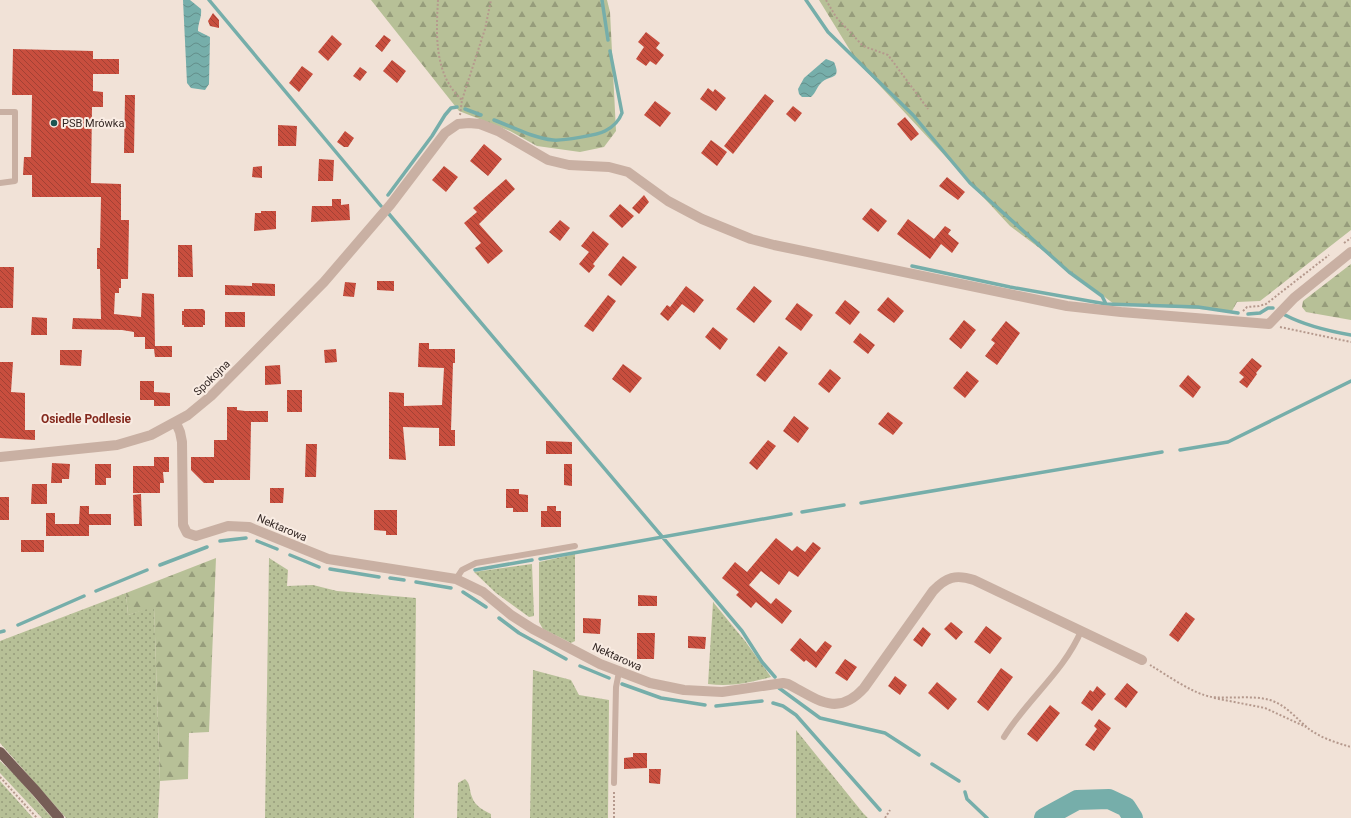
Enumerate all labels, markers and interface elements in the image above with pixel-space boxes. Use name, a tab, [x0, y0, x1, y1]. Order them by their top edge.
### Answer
place label: PSB Mrówka	[62, 117, 124, 130]
marker: PSB Mrówka	[49, 118, 59, 128]
street label: Spokojna	[191, 358, 233, 398]
district label: Osiedle Podlesie	[41, 412, 132, 426]
street label: Nektarowa	[255, 512, 309, 544]
street label: Nektarowa	[590, 640, 644, 674]

